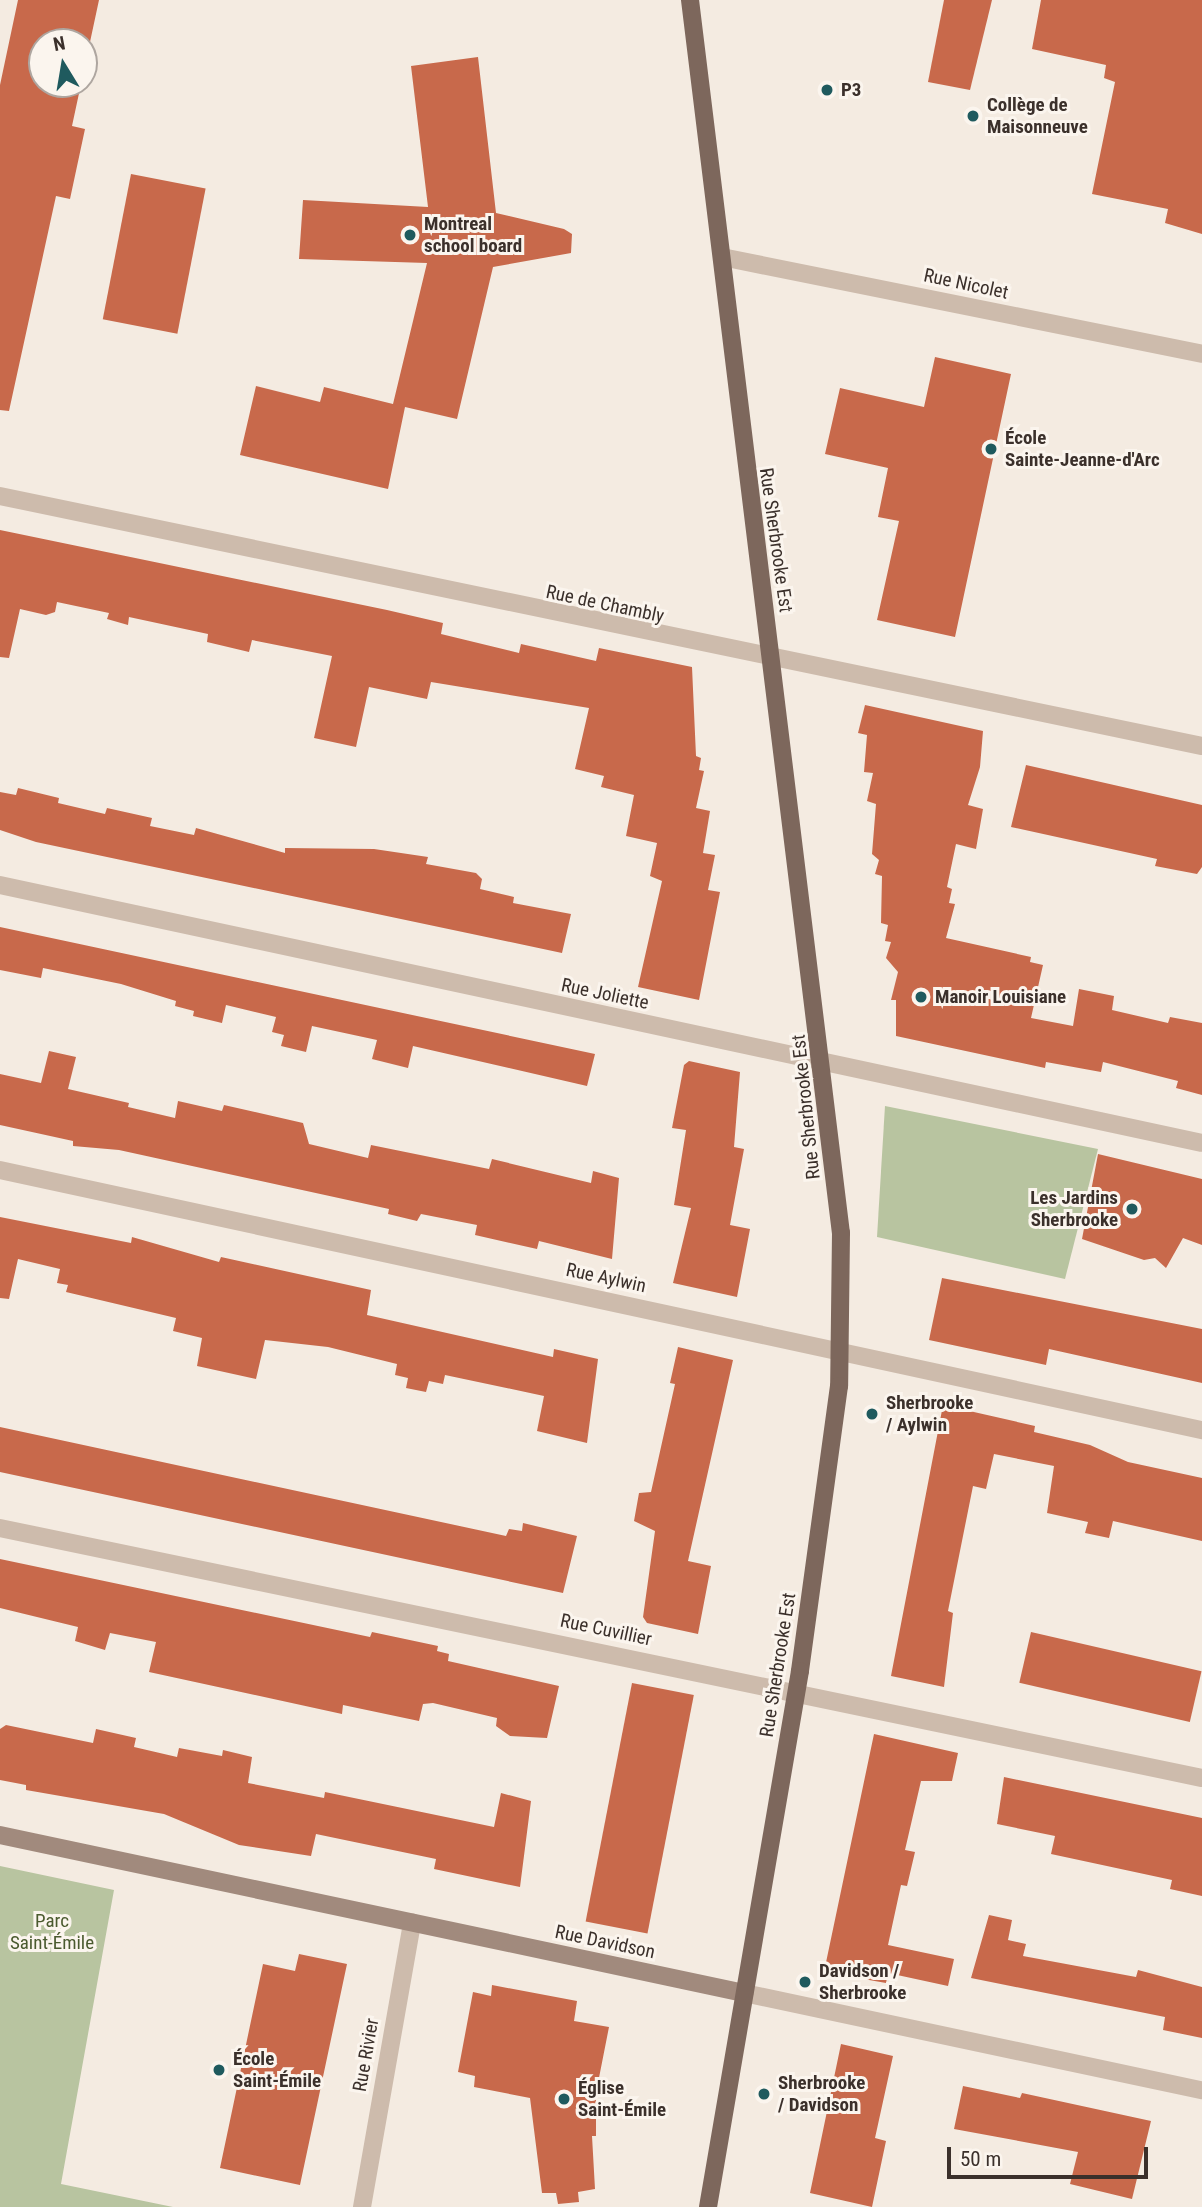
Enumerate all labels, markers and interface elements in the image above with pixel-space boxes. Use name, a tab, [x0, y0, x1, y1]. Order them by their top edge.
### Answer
north arrow	[28, 28, 98, 98]
text: N	[51, 31, 67, 56]
place label: P3	[841, 79, 861, 101]
marker: P3	[819, 82, 835, 98]
place label: Collège de Maisonneuve	[987, 94, 1088, 138]
marker: Collège de Maisonneuve	[965, 108, 981, 124]
place label: Montreal school board	[424, 213, 522, 257]
marker: Montreal school board	[402, 227, 418, 243]
street label: Rue Nicolet	[922, 264, 1010, 304]
place label: École Sainte-Jeanne-d'Arc	[1005, 427, 1160, 471]
marker: École Sainte-Jeanne-d'Arc	[983, 441, 999, 457]
street label: Rue Sherbrooke Est	[755, 466, 797, 614]
street label: Rue de Chambly	[544, 580, 666, 628]
street label: Rue Joliette	[559, 974, 651, 1014]
place label: Manoir Louisiane	[935, 986, 1066, 1008]
marker: Manoir Louisiane	[913, 989, 929, 1005]
street label: Rue Sherbrooke Est	[787, 1033, 825, 1181]
place label: Les Jardins Sherbrooke	[1030, 1187, 1118, 1231]
marker: Les Jardins Sherbrooke	[1124, 1201, 1140, 1217]
street label: Rue Aylwin	[564, 1258, 648, 1298]
place label: Sherbrooke / Aylwin	[886, 1392, 973, 1436]
marker: Sherbrooke / Aylwin	[864, 1406, 880, 1422]
street label: Rue Sherbrooke Est	[755, 1591, 801, 1739]
street label: Rue Cuvillier	[558, 1609, 654, 1651]
park label: Parc Saint-Émile	[10, 1910, 94, 1954]
street label: Rue Davidson	[553, 1920, 657, 1964]
place label: Davidson / Sherbrooke	[819, 1960, 906, 2004]
marker: Davidson / Sherbrooke	[797, 1974, 813, 1990]
street label: Rue Rivier	[348, 2017, 384, 2093]
place label: École Saint-Émile	[233, 2048, 321, 2092]
marker: École Saint-Émile	[211, 2062, 227, 2078]
place label: Sherbrooke / Davidson	[778, 2072, 865, 2116]
place label: Église Saint-Émile	[578, 2077, 666, 2121]
marker: Sherbrooke / Davidson	[756, 2086, 772, 2102]
marker: Église Saint-Émile	[556, 2091, 572, 2107]
scale bar	[950, 2134, 1151, 2178]
text: 50 m	[960, 2147, 1001, 2171]

